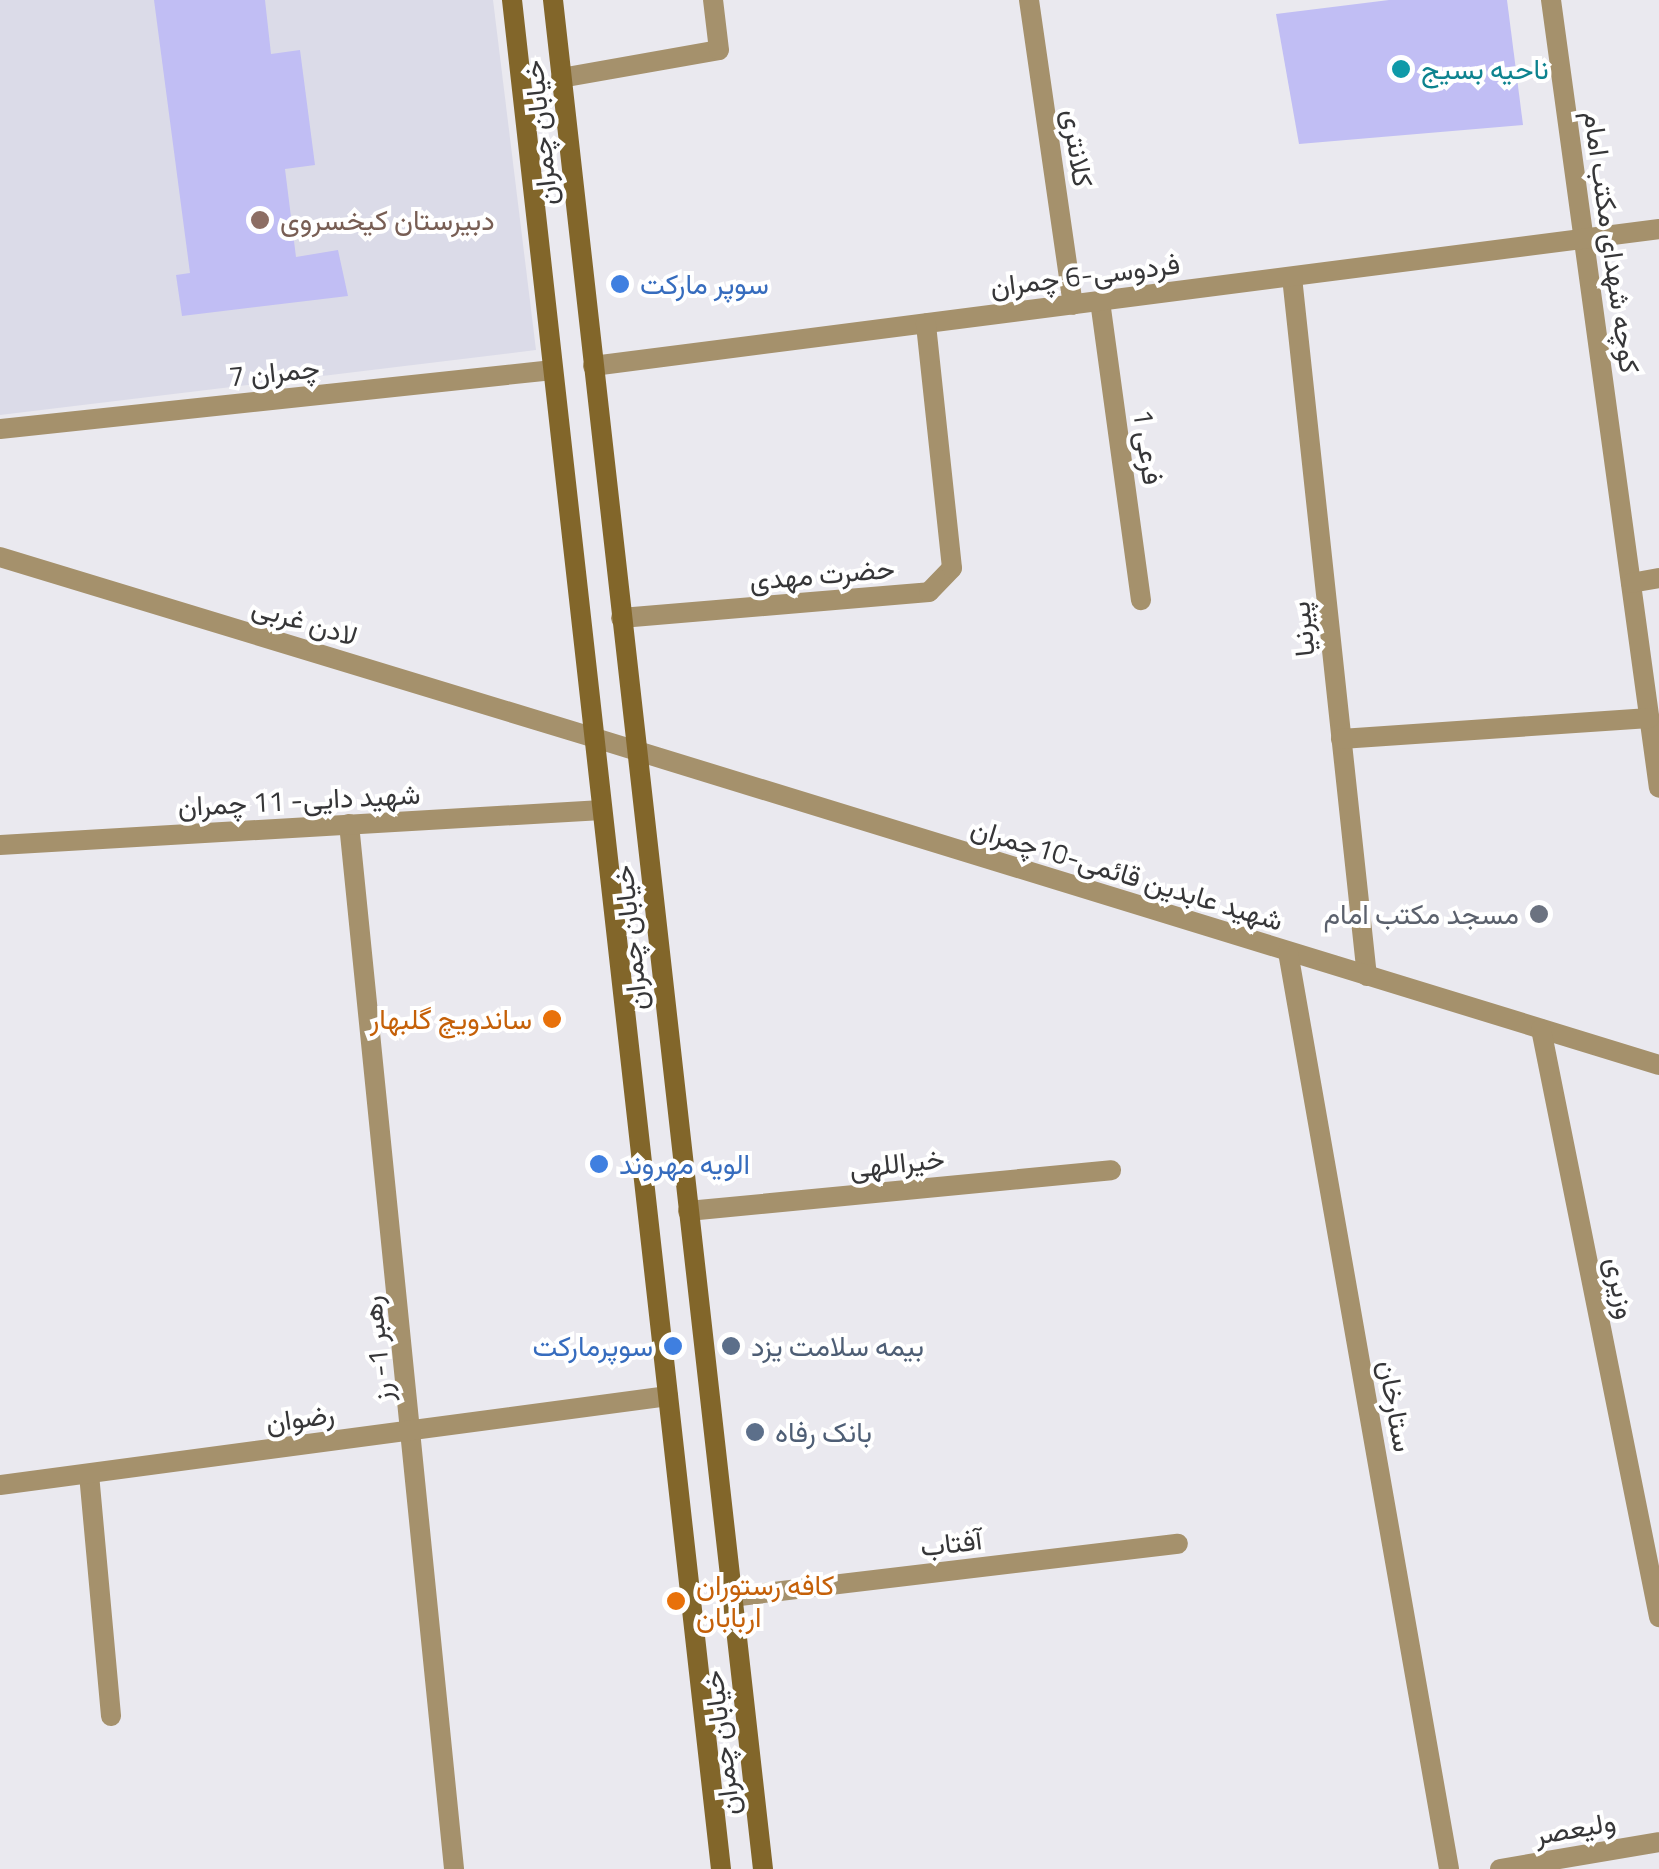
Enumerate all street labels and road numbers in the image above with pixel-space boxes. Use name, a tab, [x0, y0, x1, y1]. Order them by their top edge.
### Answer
street label: خیابان چمران	[516, 59, 564, 207]
street label: کلانتری	[1056, 107, 1100, 189]
street label: کوچه شهدای مکتب امام	[1577, 109, 1647, 375]
street label: فردوسی-6 چمران	[988, 247, 1182, 303]
street label: چمران 7	[227, 351, 321, 393]
street label: فرعی 1	[1126, 407, 1170, 487]
street label: حضرت مهدی	[748, 551, 896, 597]
street label: لادن غربی	[248, 589, 362, 653]
street label: پیرنیا	[1282, 600, 1322, 658]
street label: شهید دایی- 11 چمران	[177, 777, 421, 823]
street label: شهید عابدین قائمی-10چمران	[967, 811, 1287, 937]
street label: خیابان چمران	[606, 864, 654, 1012]
street label: خیراللهی	[848, 1141, 946, 1185]
street label: وزیری	[1599, 1254, 1643, 1322]
street label: رهبر 1- رز	[355, 1294, 399, 1404]
street label: ستارخان	[1371, 1358, 1421, 1454]
street label: رضوان	[264, 1397, 336, 1439]
street label: آفتاب	[918, 1523, 984, 1563]
street label: خیابان چمران	[695, 1668, 747, 1818]
street label: ولیعصر	[1532, 1804, 1618, 1852]

